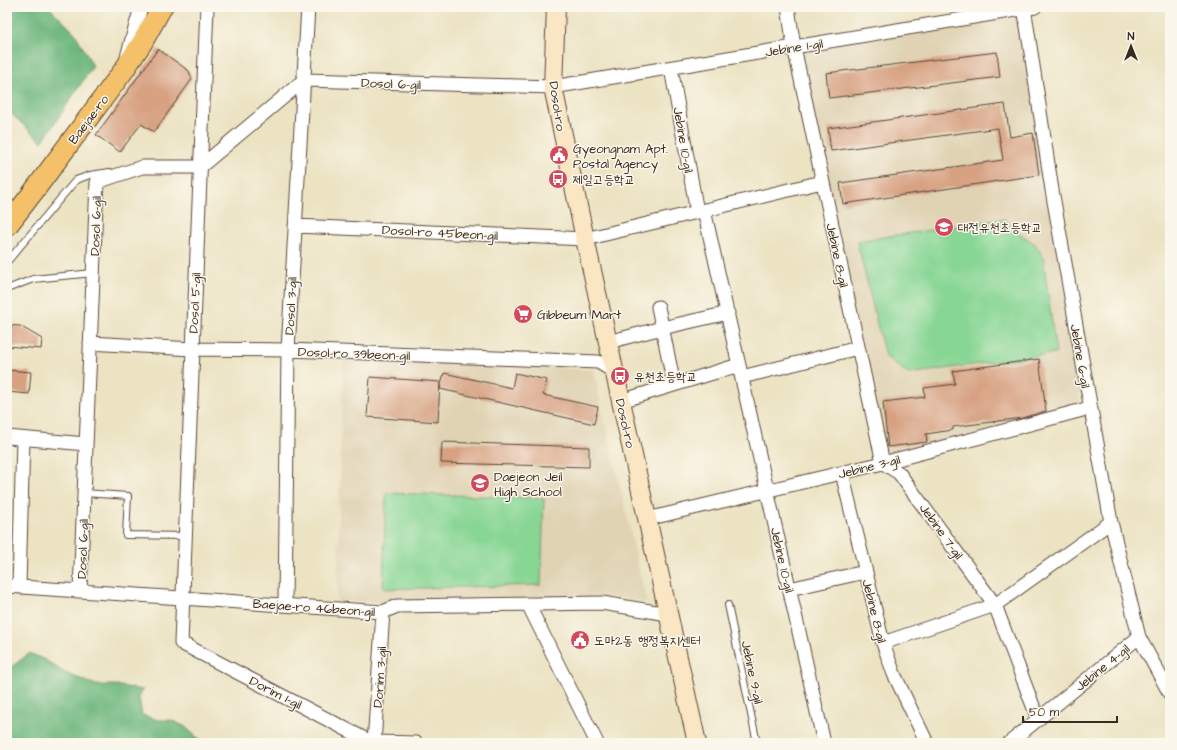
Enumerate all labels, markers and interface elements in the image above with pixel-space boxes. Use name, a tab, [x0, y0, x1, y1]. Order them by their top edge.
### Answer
north arrow	[1111, 26, 1151, 66]
text: N	[1128, 29, 1135, 44]
street label: Jebine 1-gil	[764, 35, 825, 62]
street label: Dosol 6-gil	[361, 74, 421, 95]
street label: Dosol-ro	[544, 80, 570, 133]
street label: Baejae-ro	[64, 91, 114, 148]
street label: Jebine 10-gil	[667, 106, 698, 175]
place label: Gyeongnam Apt. Postal Agency	[573, 140, 668, 174]
public building icon: Gyeongnam Apt. Postal Agency	[548, 144, 570, 166]
bus stop icon: 제일고등학교	[547, 168, 569, 190]
place label: 제일고등학교	[572, 171, 635, 189]
street label: Dosol 6-gil	[86, 196, 107, 256]
school or university icon: 대전유천초등학교	[933, 216, 955, 238]
place label: 대전유천초등학교	[958, 219, 1042, 237]
street label: Dosol-ro 45beon-gil	[381, 221, 498, 246]
street label: Jebine 8-gil	[820, 221, 853, 289]
street label: Dosol 5-gil	[184, 272, 207, 334]
street label: Dosol 3-gil	[280, 277, 303, 336]
supermarket icon: Gibbeum Mart	[512, 303, 534, 325]
place label: Gibbeum Mart	[537, 306, 622, 324]
street label: Jebine 6-gil	[1065, 323, 1095, 390]
street label: Dosol-ro 39beon-gil	[298, 343, 410, 366]
bus stop icon: 유천초등학교	[609, 365, 631, 387]
place label: 유천초등학교	[634, 368, 697, 386]
street label: Dosol-ro	[611, 397, 640, 450]
street label: Jebine 3-gil	[836, 451, 902, 484]
place label: Daejeon Jeil High School	[494, 468, 562, 502]
school or university icon: Daejeon Jeil High School	[469, 472, 491, 494]
street label: Jebine 7-gil	[914, 500, 967, 564]
street label: Dosol 6-gil	[73, 519, 94, 579]
street label: Jebine 10-gil	[765, 526, 798, 595]
street label: Jebine 8-gil	[856, 577, 891, 645]
street label: Baejae-ro 46beon-gil	[252, 595, 376, 622]
public building icon: 도마2동 행정복지센터	[569, 629, 591, 651]
place label: 도마2동 행정복지센터	[594, 632, 701, 650]
street label: Jebine 9-gil	[736, 639, 767, 706]
street label: Jebine 4-gil	[1072, 640, 1134, 696]
street label: Dorim 3-gil	[369, 646, 392, 708]
street label: Dorim 1-gil	[246, 672, 305, 715]
scale bar	[1023, 698, 1117, 724]
text: 50 m	[1029, 704, 1060, 721]

